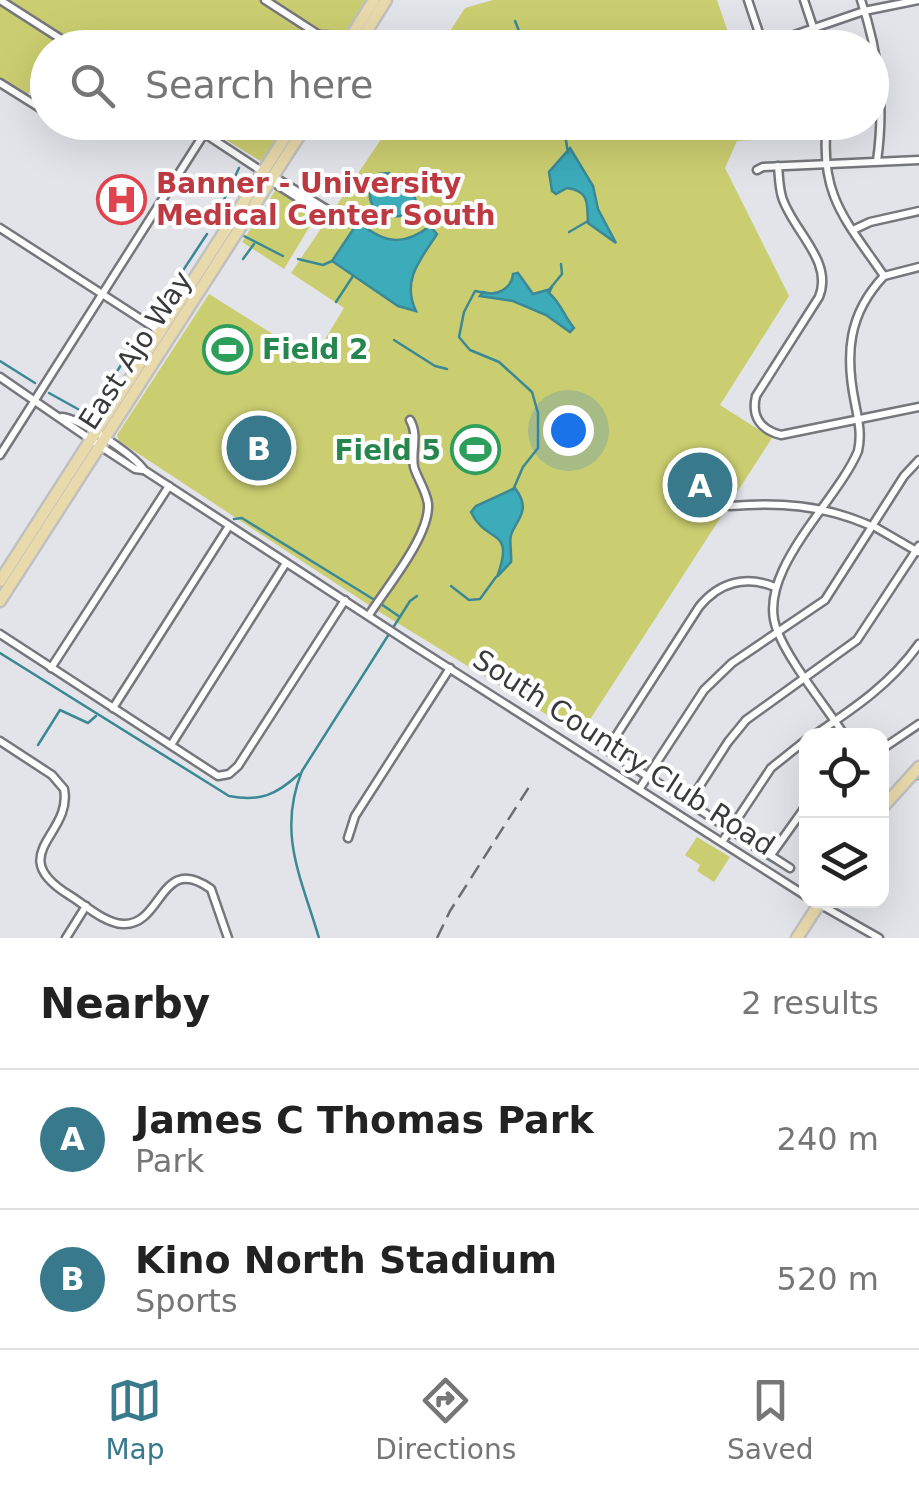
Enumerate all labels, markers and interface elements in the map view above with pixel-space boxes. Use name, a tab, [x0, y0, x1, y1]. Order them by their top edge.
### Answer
search box	[30, 30, 889, 140]
icon: search	[65, 58, 120, 113]
text: Search here	[145, 63, 373, 107]
place label: Banner - University Medical Center South	[156, 167, 495, 232]
hospital icon: Banner - University Medical Center South	[95, 173, 147, 225]
street label: East Ajo Way	[72, 265, 199, 436]
sports icon: Field 2	[201, 323, 253, 375]
place label: Field 2	[262, 333, 369, 366]
your location	[543, 405, 594, 456]
pin: B	[226, 410, 292, 486]
sports icon: Field 5	[450, 424, 502, 476]
place label: Field 5	[334, 434, 441, 467]
pin: A	[668, 448, 732, 522]
street label: South Country Club Road	[467, 643, 780, 862]
map controls	[799, 728, 889, 908]
button: locate	[799, 728, 889, 818]
button: layers	[799, 818, 889, 908]
text: Nearby	[40, 979, 210, 1028]
text: 2 results	[741, 984, 879, 1022]
text: James C Thomas Park	[135, 1098, 594, 1142]
text: A	[60, 1120, 85, 1158]
text: 240 m	[777, 1120, 879, 1158]
text: Park	[135, 1142, 204, 1180]
text: Kino North Stadium	[135, 1238, 557, 1282]
text: B	[60, 1260, 85, 1298]
text: 520 m	[777, 1260, 879, 1298]
text: Sports	[135, 1282, 238, 1320]
tab: Map	[105, 1373, 164, 1466]
tab: Directions	[375, 1373, 516, 1466]
tab: Saved	[727, 1373, 814, 1466]

